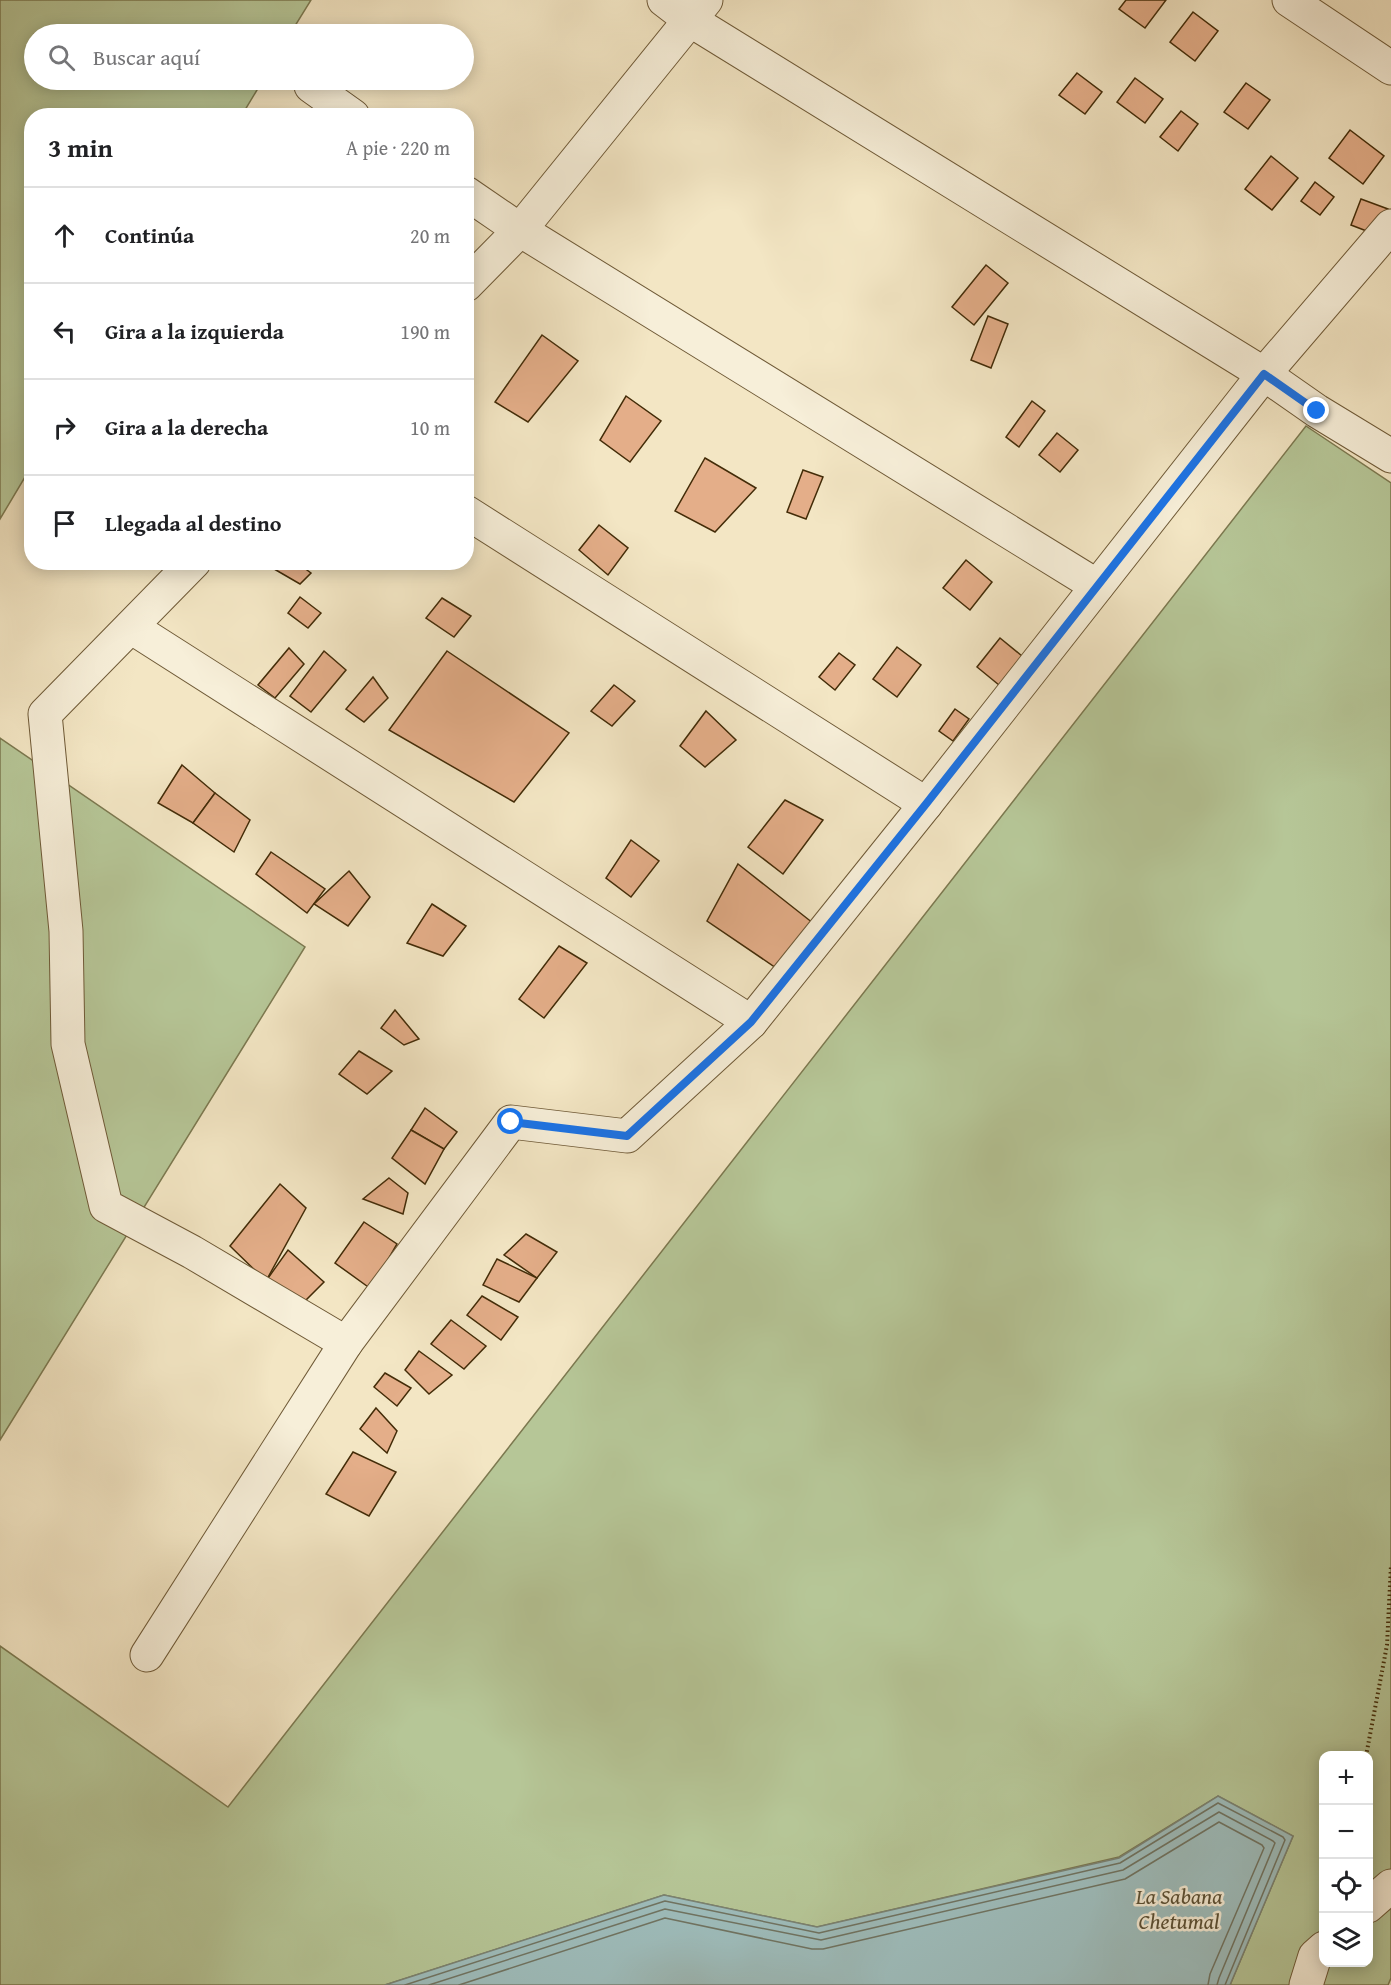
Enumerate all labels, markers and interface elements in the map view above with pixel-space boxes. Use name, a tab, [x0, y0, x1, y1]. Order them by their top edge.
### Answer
search box	[24, 24, 474, 90]
icon: search	[45, 41, 78, 74]
text: Buscar aquí	[93, 41, 200, 73]
text: 3 min	[48, 128, 113, 167]
text: A pie · 220 m	[346, 133, 450, 162]
icon: ahead	[48, 219, 81, 252]
text: Continúa	[105, 219, 194, 251]
text: 20 m	[410, 221, 450, 250]
icon: left	[48, 315, 81, 348]
text: Gira a la izquierda	[105, 315, 284, 347]
text: 190 m	[400, 317, 450, 346]
route end	[1303, 397, 1329, 423]
icon: right	[48, 411, 81, 444]
text: Gira a la derecha	[105, 411, 268, 443]
text: 10 m	[410, 413, 450, 442]
icon: arrive	[48, 507, 81, 540]
text: Llegada al destino	[105, 507, 281, 539]
route start	[497, 1108, 523, 1134]
map controls	[1319, 1751, 1373, 1967]
button: +	[1319, 1751, 1373, 1805]
button: −	[1319, 1805, 1373, 1859]
button: locate	[1319, 1859, 1373, 1913]
water label: La Sabana Chetumal	[1135, 1880, 1222, 1937]
button: layers	[1319, 1913, 1373, 1967]

